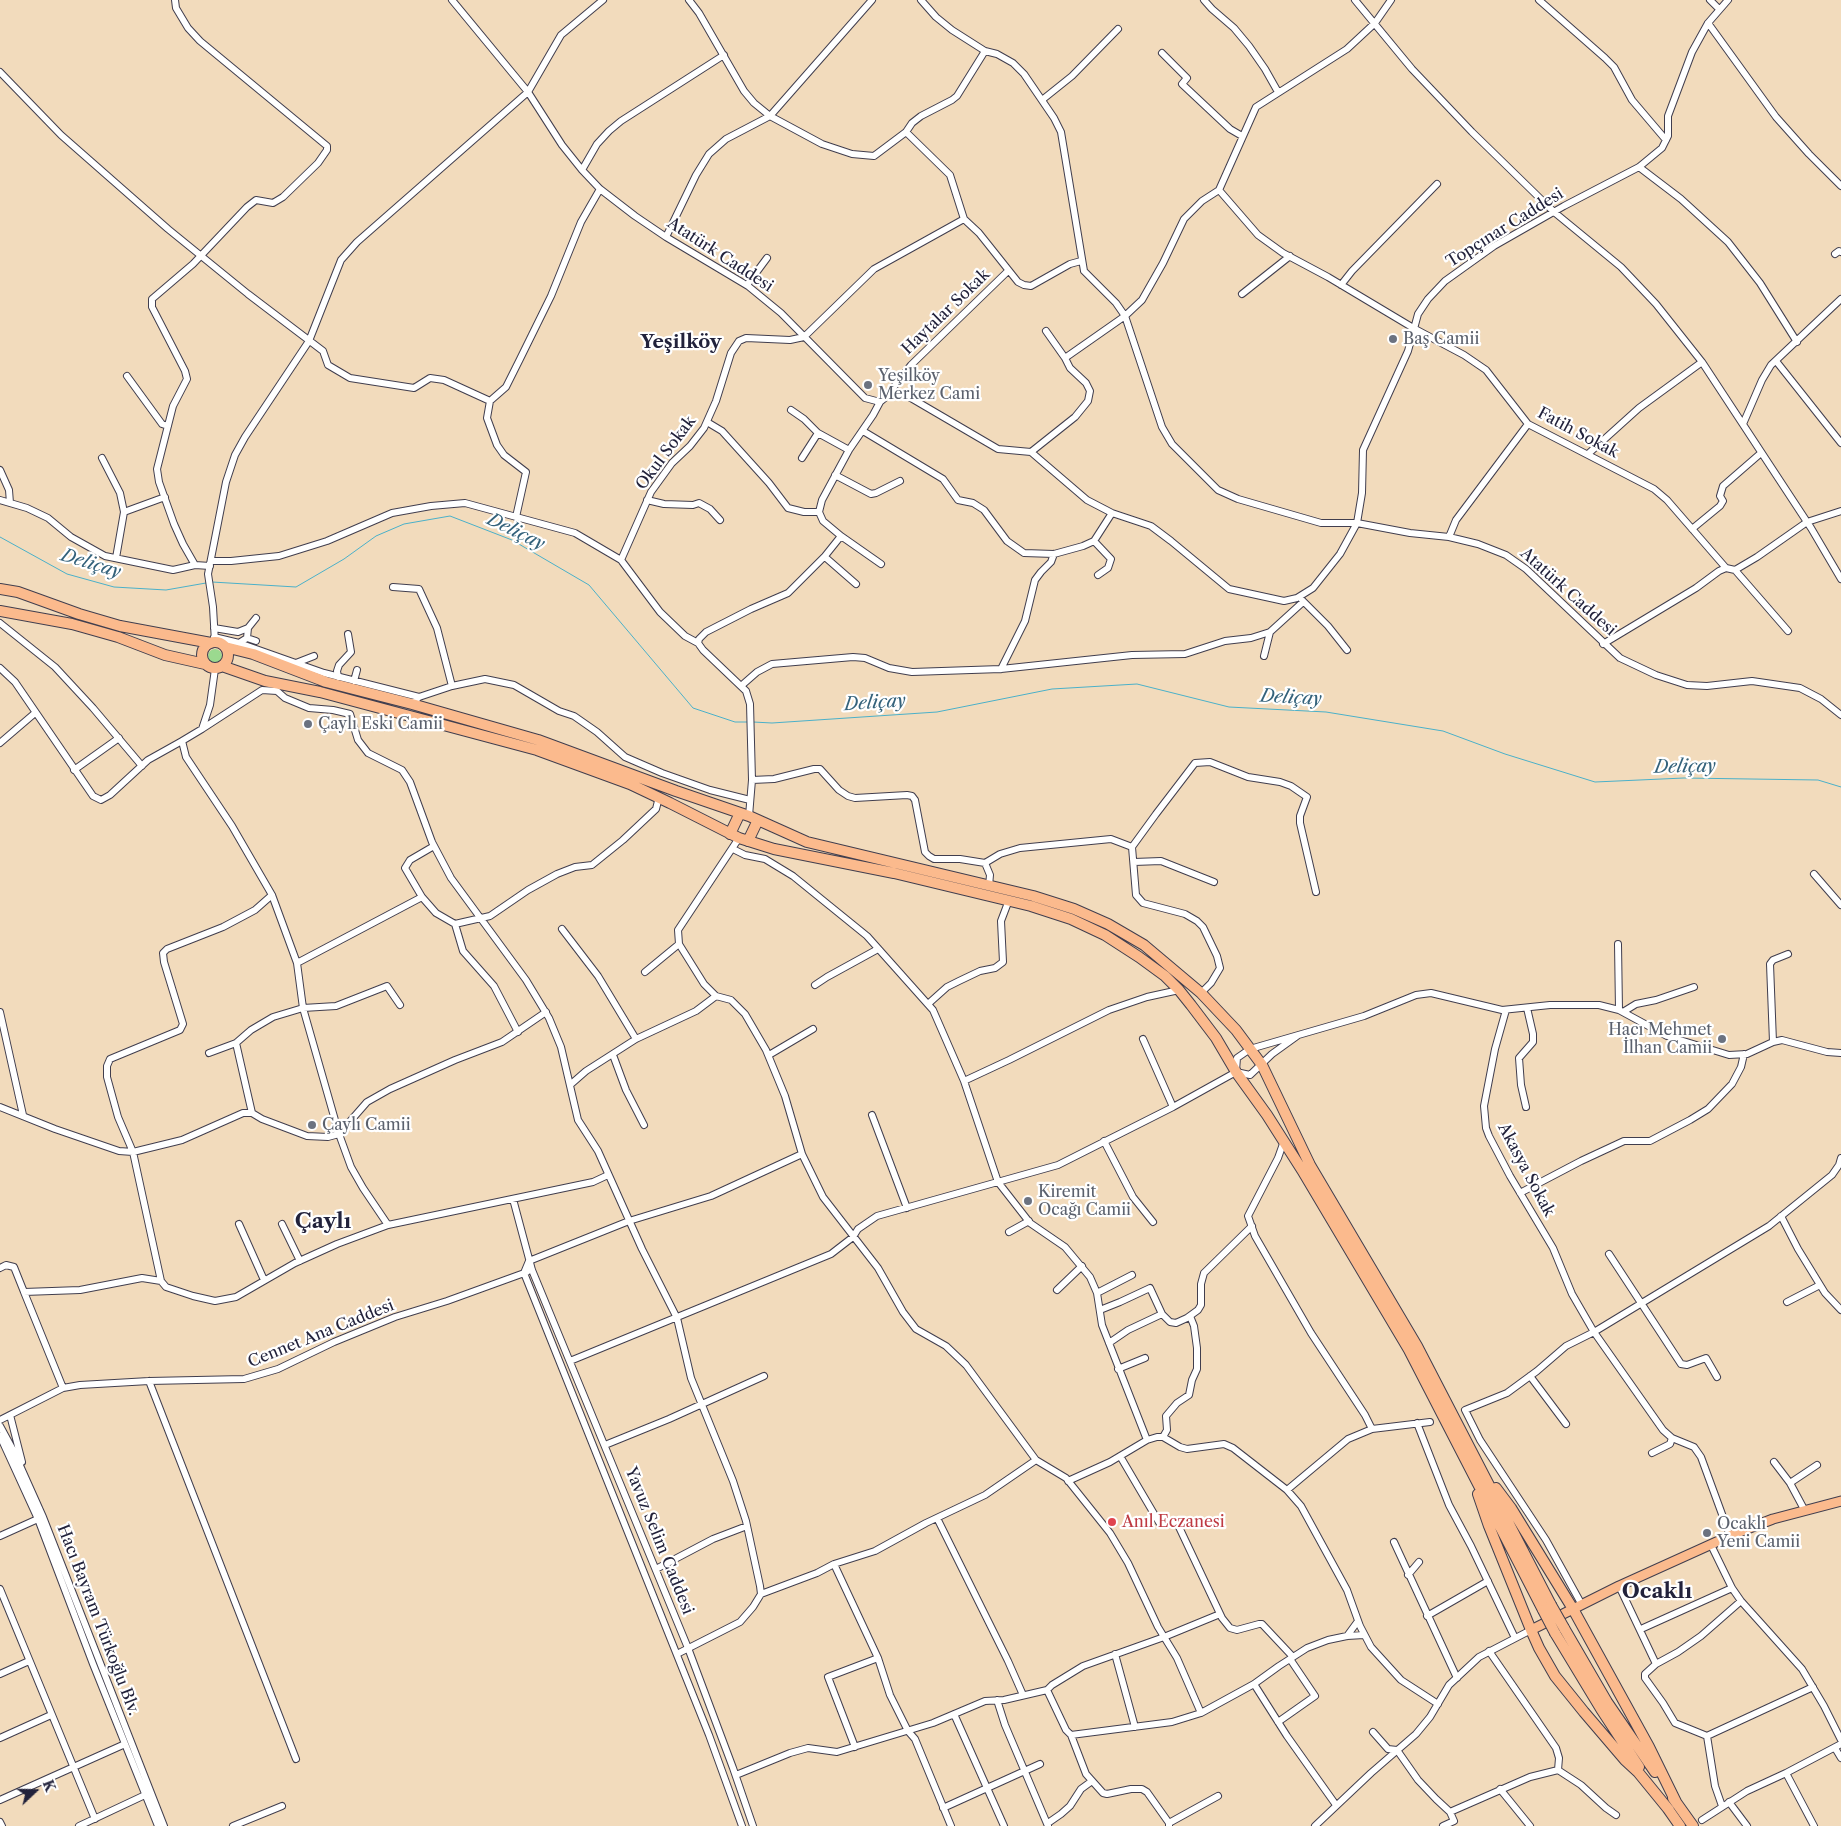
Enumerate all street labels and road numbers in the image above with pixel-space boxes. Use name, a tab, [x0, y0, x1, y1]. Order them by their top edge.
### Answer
street label: Topçınar Caddesi	[1443, 184, 1567, 272]
street label: Atatürk Caddesi	[663, 214, 777, 296]
street label: Haytalar Sokak	[898, 265, 994, 359]
street label: Fatih Sokak	[1534, 404, 1622, 462]
street label: Okul Sokak	[632, 412, 700, 494]
street label: Atatürk Caddesi	[1516, 544, 1620, 640]
street label: Akasya Sokak	[1493, 1120, 1559, 1220]
street label: Cennet Ana Caddesi	[245, 1296, 397, 1372]
street label: Yavuz Selim Caddesi	[621, 1465, 697, 1617]
street label: Hacı Bayram Türkoğlu Blv.	[53, 1522, 143, 1718]

